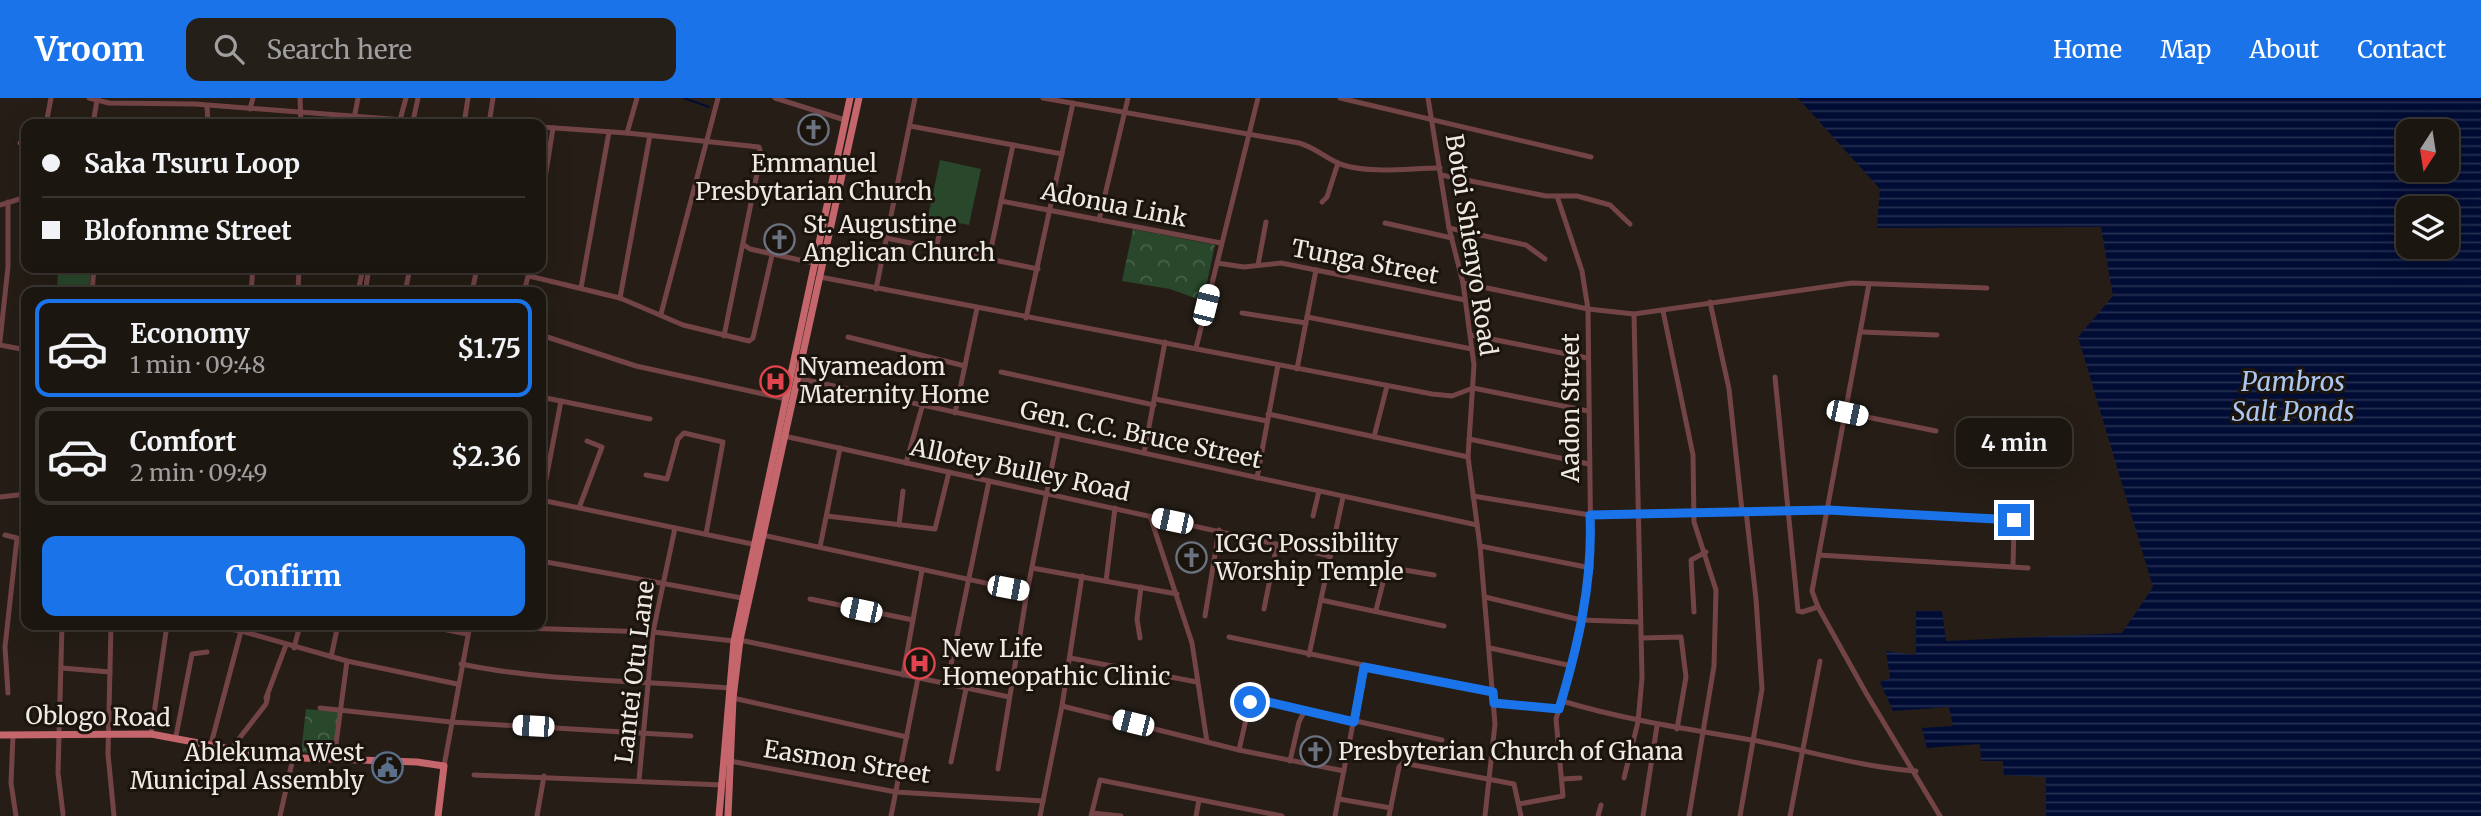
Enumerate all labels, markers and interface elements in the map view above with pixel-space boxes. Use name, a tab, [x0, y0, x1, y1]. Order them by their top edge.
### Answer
search box	[186, 18, 676, 81]
text: Vroom	[35, 29, 144, 70]
icon: search	[210, 30, 248, 68]
text: Search here	[266, 33, 412, 66]
text: Home	[2053, 34, 2122, 65]
text: Map	[2160, 34, 2211, 65]
text: About	[2249, 34, 2319, 65]
text: Contact	[2357, 34, 2446, 65]
church icon: Emmanuel Presbytarian Church	[797, 113, 831, 147]
north arrow	[2396, 119, 2459, 182]
map controls	[2396, 119, 2459, 259]
street label: Botoi Shienyo Road	[1439, 132, 1504, 358]
text: Saka Tsuru Loop	[84, 147, 300, 180]
place label: Emmanuel Presbytarian Church	[695, 148, 933, 207]
street label: Adonua Link	[1038, 175, 1190, 234]
button: layers	[2396, 196, 2459, 259]
place label: St. Augustine Anglican Church	[802, 209, 995, 268]
text: Blofonme Street	[84, 214, 292, 247]
church icon: St. Augustine Anglican Church	[763, 222, 797, 256]
street label: Tunga Street	[1289, 232, 1442, 291]
car	[1191, 282, 1222, 328]
icon: car	[46, 317, 109, 380]
text: Economy	[130, 317, 250, 350]
text: $1.75	[457, 332, 521, 365]
street label: Aadon Street	[1555, 333, 1586, 484]
text: 1 min · 09:48	[130, 350, 265, 379]
place label: Nyameadom Maternity Home	[799, 351, 989, 410]
hospital icon: Nyameadom Maternity Home	[759, 364, 793, 398]
water label: Pambros Salt Ponds	[2232, 365, 2355, 428]
street label: Gen. C.C. Bruce Street	[1017, 394, 1266, 475]
car	[1825, 398, 1870, 428]
callout: 4 min	[1956, 418, 2072, 468]
icon: car	[46, 425, 109, 488]
text: Comfort	[130, 425, 236, 458]
text: 4 min	[1981, 428, 2047, 457]
street label: Allotey Bulley Road	[907, 431, 1133, 508]
text: $2.36	[451, 440, 521, 473]
text: 2 min · 09:49	[130, 458, 268, 487]
route end	[1998, 504, 2030, 536]
car	[1150, 506, 1195, 536]
place label: ICGC Possibility Worship Temple	[1214, 528, 1404, 587]
button: Confirm	[42, 536, 525, 616]
church icon: ICGC Possibility Worship Temple	[1175, 541, 1209, 575]
car	[986, 574, 1031, 602]
street label: Lantei Otu Lane	[608, 579, 661, 765]
car	[839, 595, 884, 625]
place label: New Life Homeopathic Clinic	[942, 633, 1170, 692]
hospital icon: New Life Homeopathic Clinic	[902, 646, 936, 680]
route start	[1234, 686, 1266, 718]
street label: Oblogo Road	[25, 700, 171, 733]
car	[1111, 708, 1156, 738]
car	[512, 714, 555, 738]
street label: Easmon Street	[761, 733, 933, 790]
church icon: Presbyterian Church of Ghana	[1298, 735, 1332, 769]
place label: Presbyterian Church of Ghana	[1338, 736, 1684, 767]
place label: Ablekuma West Municipal Assembly	[130, 737, 365, 796]
public building icon: Ablekuma West Municipal Assembly	[370, 750, 404, 784]

